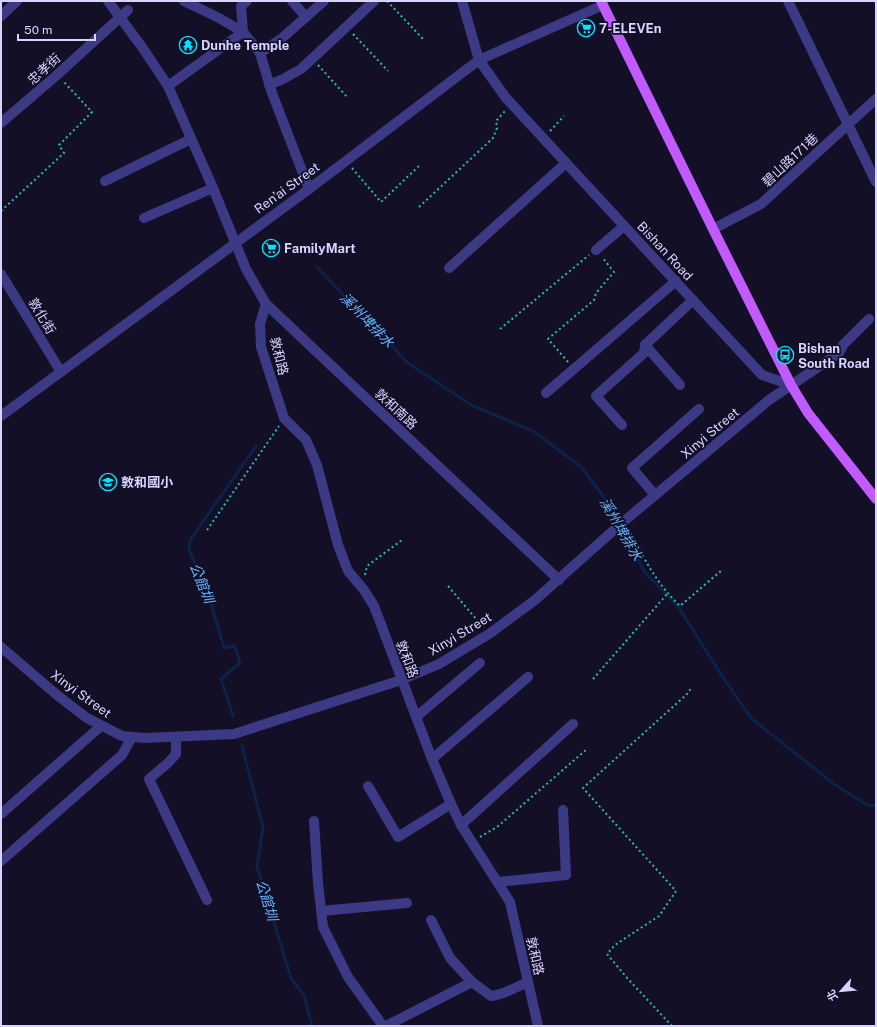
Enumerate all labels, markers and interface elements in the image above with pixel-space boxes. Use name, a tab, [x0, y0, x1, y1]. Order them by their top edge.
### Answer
scale bar	[18, 16, 95, 42]
supermarket icon: 7-ELEVEn	[576, 18, 596, 38]
place label: 7-ELEVEn	[599, 21, 661, 36]
text: 50 m	[24, 23, 52, 37]
temple icon: Dunhe Temple	[178, 35, 198, 55]
place label: Dunhe Temple	[201, 38, 289, 53]
street label: 忠孝街	[24, 50, 64, 88]
street label: 碧山路171巷	[759, 130, 821, 190]
street label: Ren’ai Street	[252, 159, 322, 217]
street label: Bishan Road	[634, 219, 696, 283]
supermarket icon: FamilyMart	[261, 238, 281, 258]
place label: FamilyMart	[284, 241, 356, 256]
water label: 溪州埤排水	[337, 289, 398, 351]
street label: 敦化街	[26, 295, 58, 337]
street label: 敦和路	[267, 335, 291, 377]
place label: Bishan South Road	[798, 341, 870, 371]
bus stop icon: Bishan South Road	[775, 345, 795, 365]
street label: 敦和南路	[372, 386, 420, 432]
street label: Xinyi Street	[678, 404, 742, 462]
school or university icon: 敦和國小	[98, 472, 118, 492]
place label: 敦和國小	[121, 475, 174, 490]
water label: 溪州埤排水	[597, 495, 646, 564]
water label: 公館圳	[187, 561, 218, 607]
street label: Xinyi Street	[426, 609, 494, 659]
street label: 敦和路	[393, 638, 421, 680]
street label: Xinyi Street	[48, 667, 114, 721]
water label: 公館圳	[253, 878, 281, 924]
street label: 敦和路	[523, 935, 547, 977]
north arrow	[821, 971, 861, 1011]
text: 北	[824, 988, 840, 1003]

